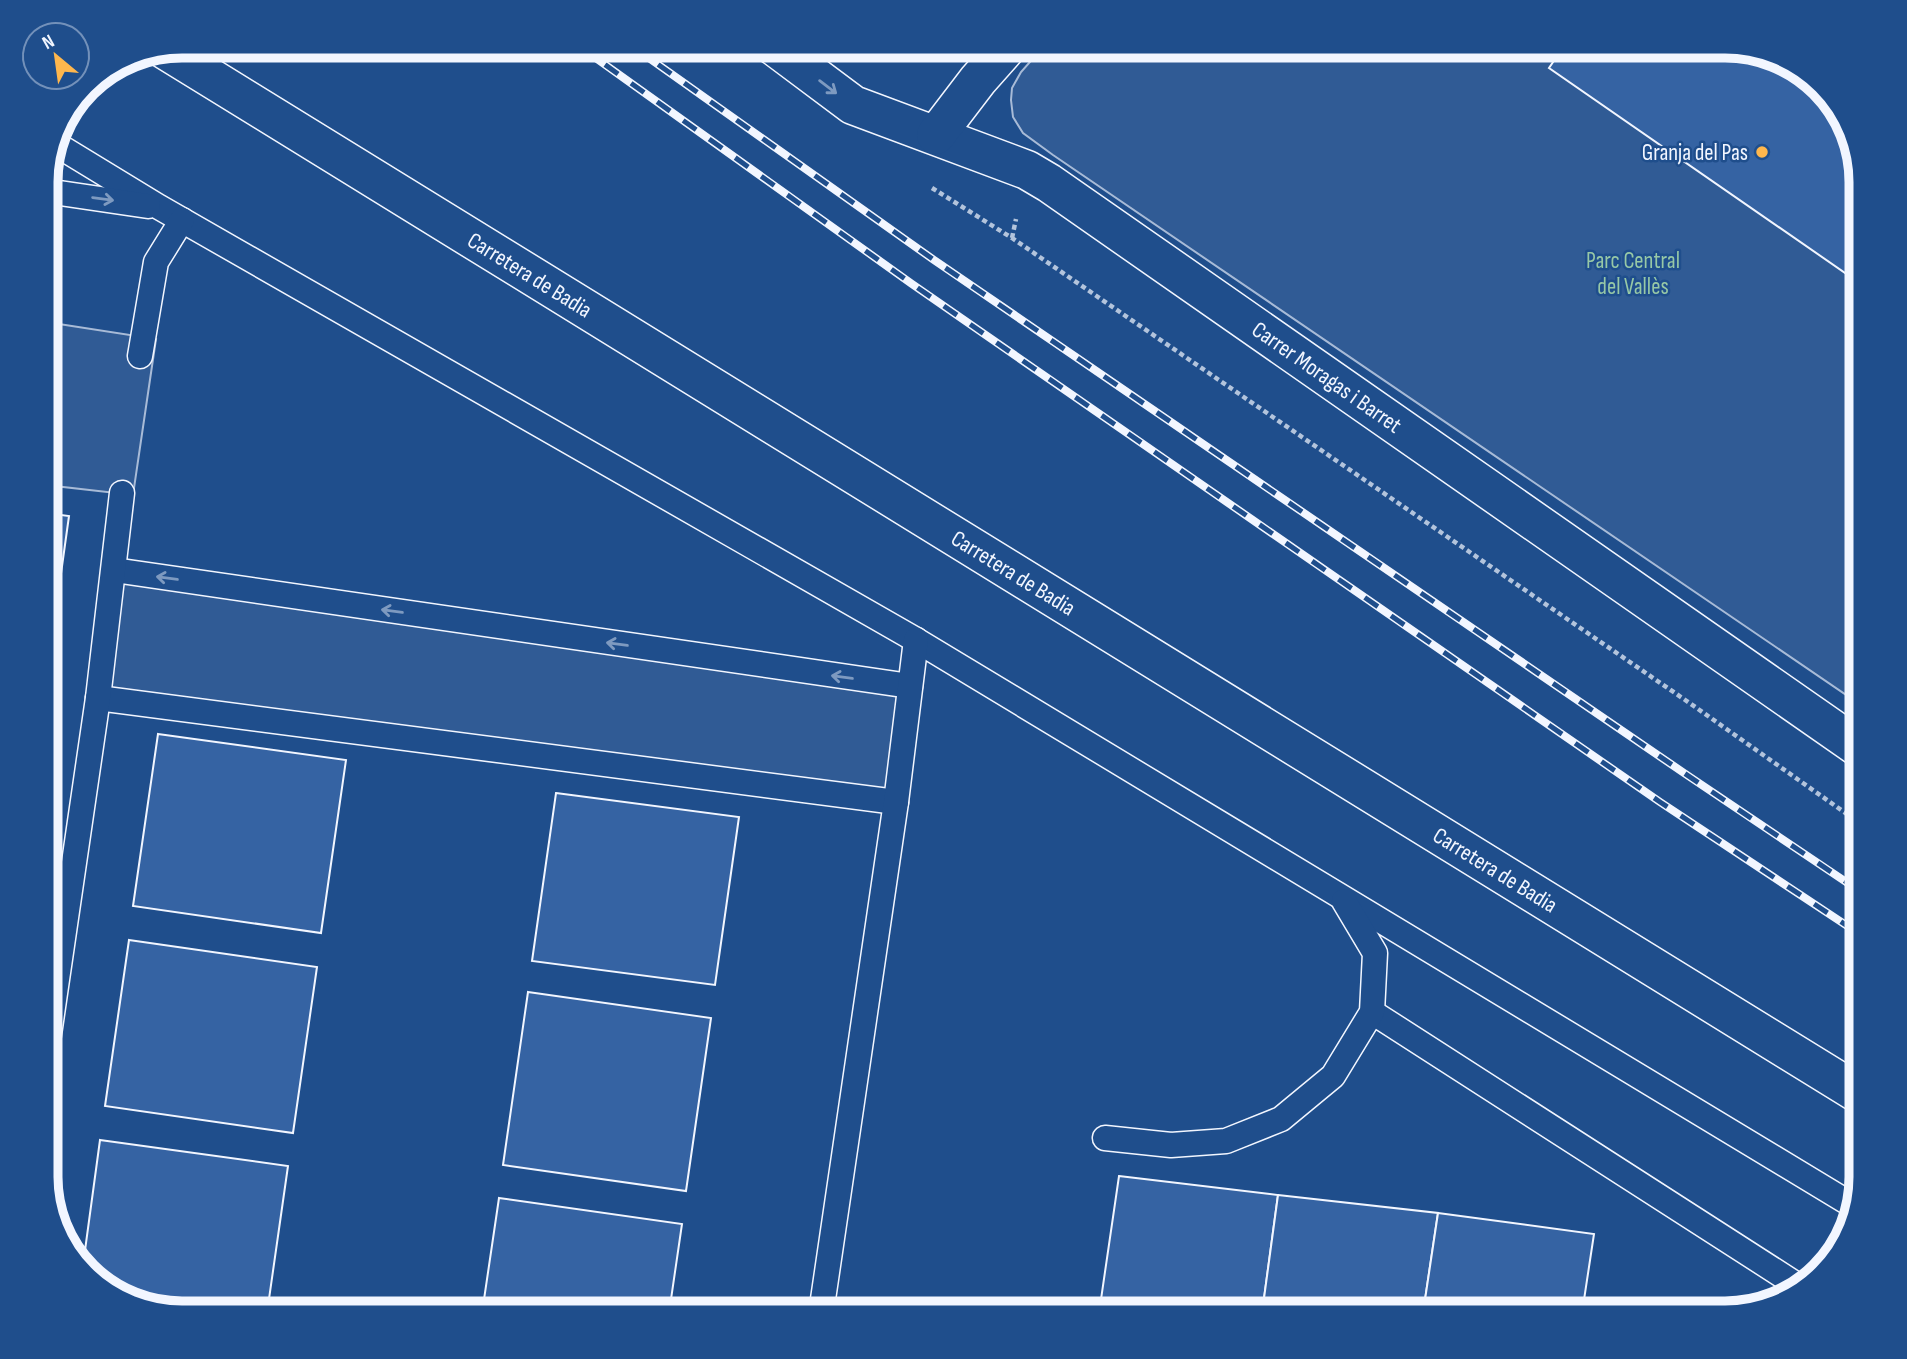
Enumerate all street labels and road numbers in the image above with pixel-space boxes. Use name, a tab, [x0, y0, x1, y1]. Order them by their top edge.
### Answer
street label: Carretera de Badia	[462, 227, 597, 324]
street label: Carrer Moragas i Barret	[1246, 316, 1407, 440]
street label: Carretera de Badia	[946, 525, 1080, 622]
street label: Carretera de Badia	[1428, 822, 1562, 919]

